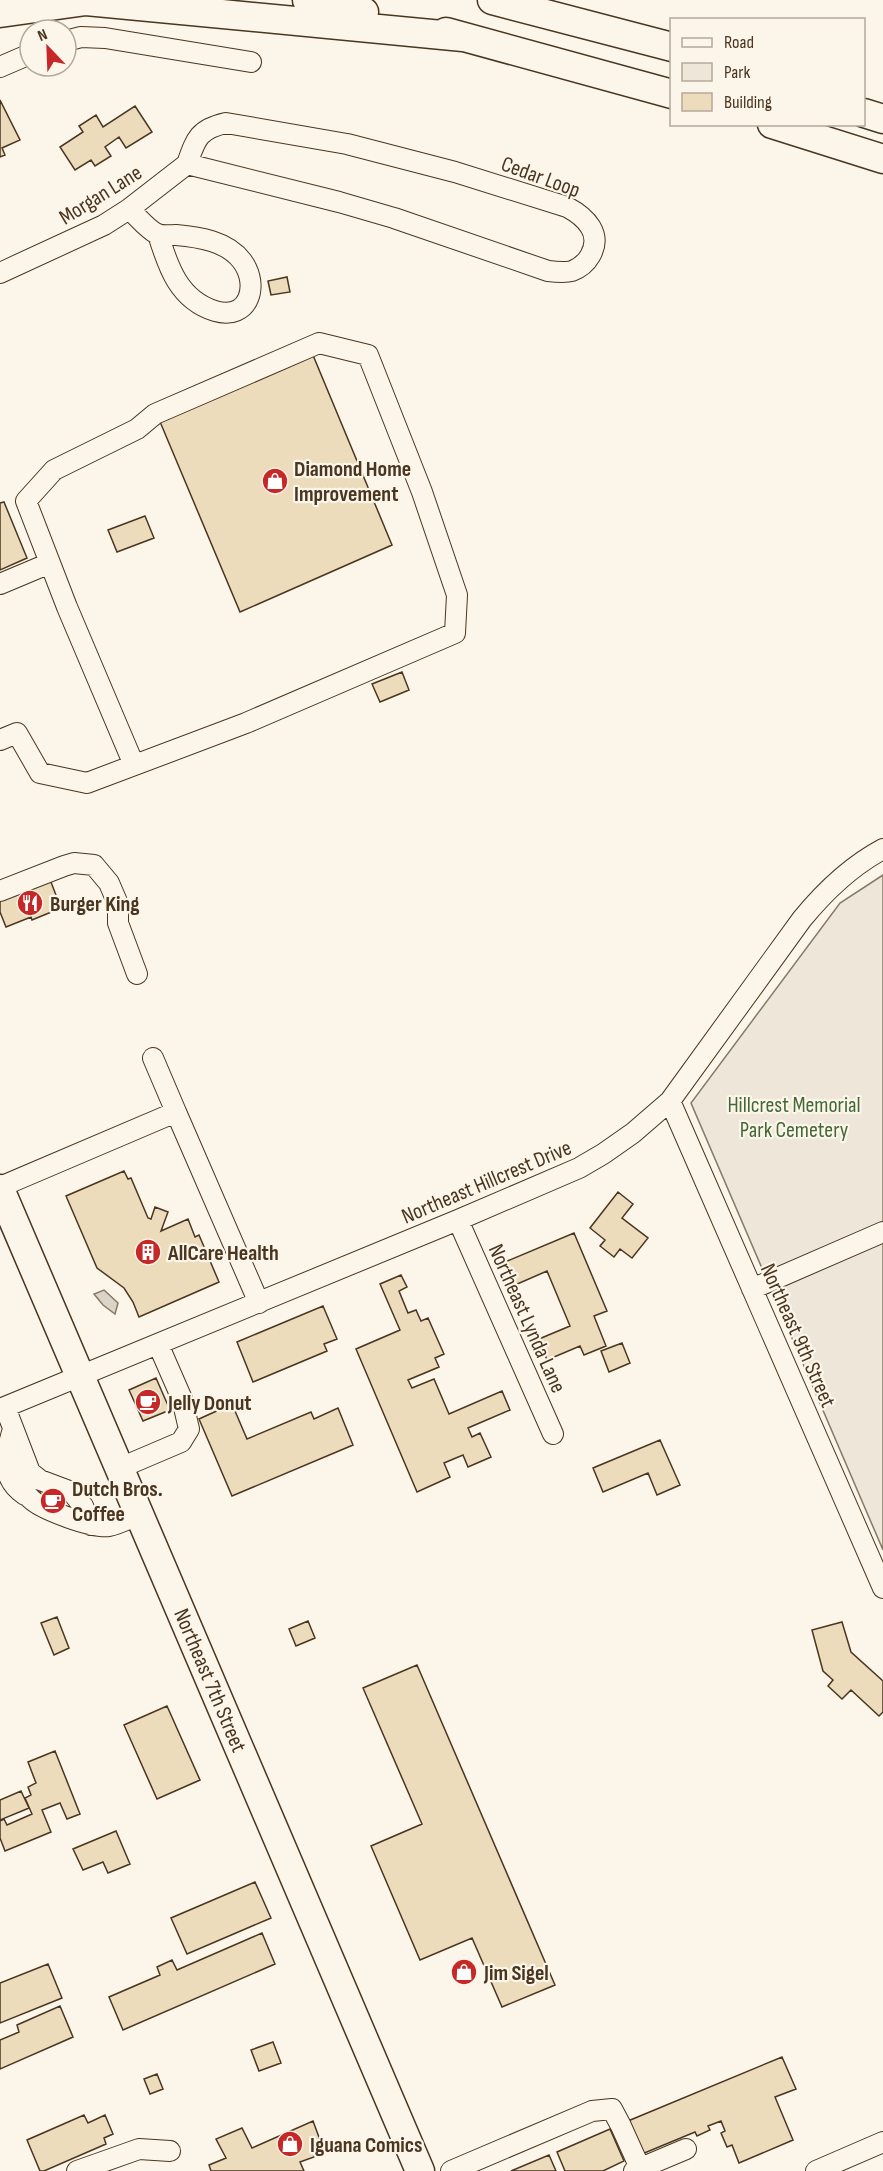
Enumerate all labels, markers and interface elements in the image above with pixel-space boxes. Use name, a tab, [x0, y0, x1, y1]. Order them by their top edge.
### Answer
north arrow	[18, 18, 78, 78]
legend	[670, 18, 865, 126]
text: N	[35, 25, 50, 46]
text: Road	[724, 32, 754, 53]
text: Park	[724, 62, 750, 83]
text: Building	[724, 92, 772, 113]
street label: Cedar Loop	[497, 151, 584, 204]
street label: Morgan Lane	[54, 159, 147, 231]
place label: Diamond Home Improvement	[294, 456, 411, 508]
shop icon: Diamond Home Improvement	[260, 466, 290, 496]
restaurant icon: Burger King	[15, 888, 45, 918]
place label: Burger King	[50, 891, 140, 918]
park label: Hillcrest Memorial Park Cemetery	[727, 1092, 861, 1144]
street label: Northeast Hillcrest Drive	[398, 1134, 576, 1230]
building icon: AllCare Health	[133, 1237, 163, 1267]
place label: AllCare Health	[167, 1240, 279, 1267]
street label: Northeast Lynda Lane	[482, 1240, 572, 1397]
street label: Northeast 9th Street	[754, 1260, 841, 1412]
cafe icon: Jelly Donut	[133, 1387, 163, 1417]
place label: Jelly Donut	[167, 1390, 252, 1417]
place label: Dutch Bros. Coffee	[72, 1476, 163, 1528]
cafe icon: Dutch Bros. Coffee	[38, 1486, 68, 1516]
street label: Northeast 7th Street	[167, 1605, 252, 1757]
shop icon: Jim Sigel	[449, 1957, 479, 1987]
place label: Jim Sigel	[483, 1960, 549, 1987]
shop icon: Iguana Comics	[275, 2129, 305, 2159]
place label: Iguana Comics	[310, 2132, 422, 2159]

